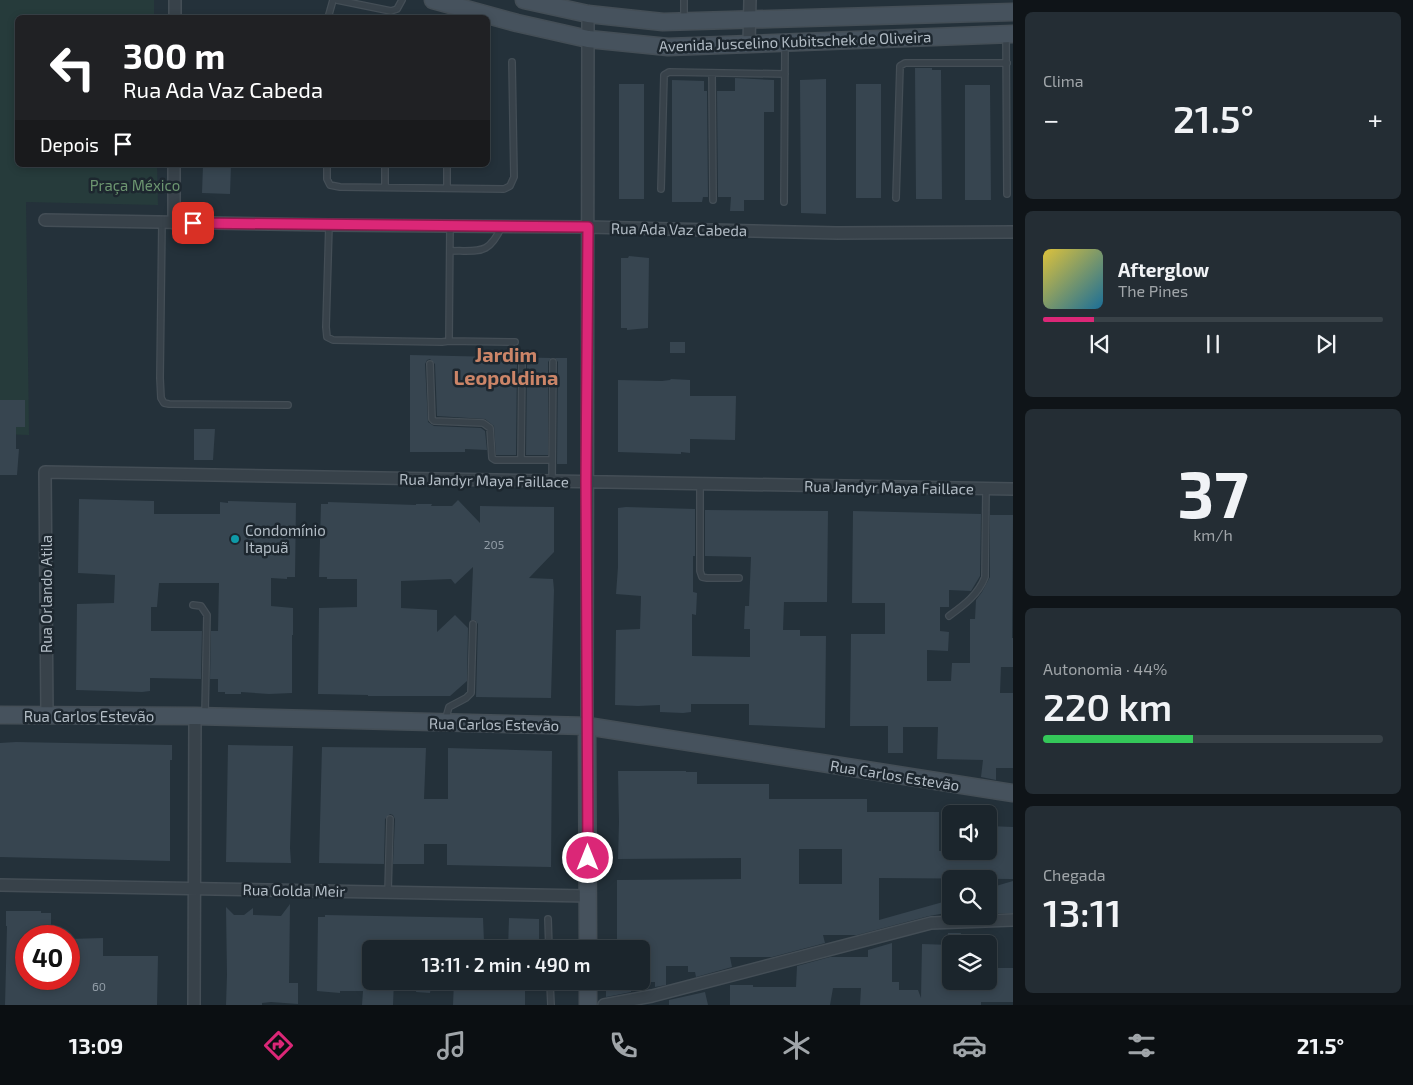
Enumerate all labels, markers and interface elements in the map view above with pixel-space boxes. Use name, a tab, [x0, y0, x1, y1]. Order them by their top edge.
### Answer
street label: Avenida Juscelino Kubitschek de Oliveira	[659, 27, 931, 55]
text: 300 m	[123, 34, 225, 76]
icon: left	[40, 35, 105, 100]
text: Clima	[1043, 71, 1084, 90]
text: Rua Ada Vaz Cabeda	[123, 76, 323, 102]
text: 21.5°	[1173, 95, 1254, 141]
text: −	[1043, 102, 1059, 136]
text: +	[1368, 102, 1383, 136]
icon: arrive	[109, 130, 137, 158]
text: Depois	[40, 133, 99, 156]
park label: Praça México	[90, 176, 180, 195]
pin	[172, 202, 214, 244]
icon: arrive	[179, 209, 207, 237]
street label: Rua Ada Vaz Cabeda	[611, 219, 747, 239]
text: Afterglow	[1118, 258, 1209, 281]
text: The Pines	[1118, 281, 1188, 300]
icon: previous	[1086, 330, 1114, 358]
icon: pause	[1199, 330, 1227, 358]
icon: next	[1312, 330, 1340, 358]
district label: Jardim Leopoldina	[453, 342, 559, 389]
text: 37	[1177, 453, 1249, 531]
street label: Rua Jandyr Maya Faillace	[399, 470, 569, 490]
street label: Rua Jandyr Maya Faillace	[804, 477, 974, 497]
place label: Condomínio Itapuã	[245, 521, 326, 556]
text: km/h	[1193, 525, 1233, 544]
marker: Condomínio Itapuã	[229, 533, 241, 545]
street label: Rua Orlando Atila	[37, 535, 55, 653]
house number: 205	[484, 537, 504, 551]
text: Autonomia · 44%	[1043, 659, 1167, 678]
text: 220 km	[1043, 683, 1172, 729]
street label: Rua Carlos Estevão	[24, 707, 154, 725]
street label: Rua Carlos Estevão	[429, 714, 559, 734]
street label: Rua Carlos Estevão	[829, 756, 961, 794]
map controls	[942, 805, 997, 990]
button: sound	[942, 805, 997, 860]
position arrow	[561, 831, 613, 883]
text: Chegada	[1043, 865, 1106, 884]
button: search	[942, 870, 997, 925]
street label: Rua Golda Meir	[242, 880, 346, 900]
text: 13:11	[1043, 889, 1121, 935]
speed limit sign: 40	[15, 925, 80, 990]
button: layers	[942, 935, 997, 990]
text: 13:11 · 2 min · 490 m	[422, 953, 590, 976]
house number: 60	[92, 979, 106, 993]
icon: directions	[261, 1028, 296, 1063]
icon: music	[434, 1028, 469, 1063]
icon: phone	[606, 1028, 641, 1063]
icon: climate	[779, 1028, 814, 1063]
icon: car	[952, 1028, 987, 1063]
icon: filters	[1124, 1028, 1159, 1063]
text: 13:09	[69, 1032, 123, 1058]
text: 21.5°	[1297, 1032, 1344, 1058]

